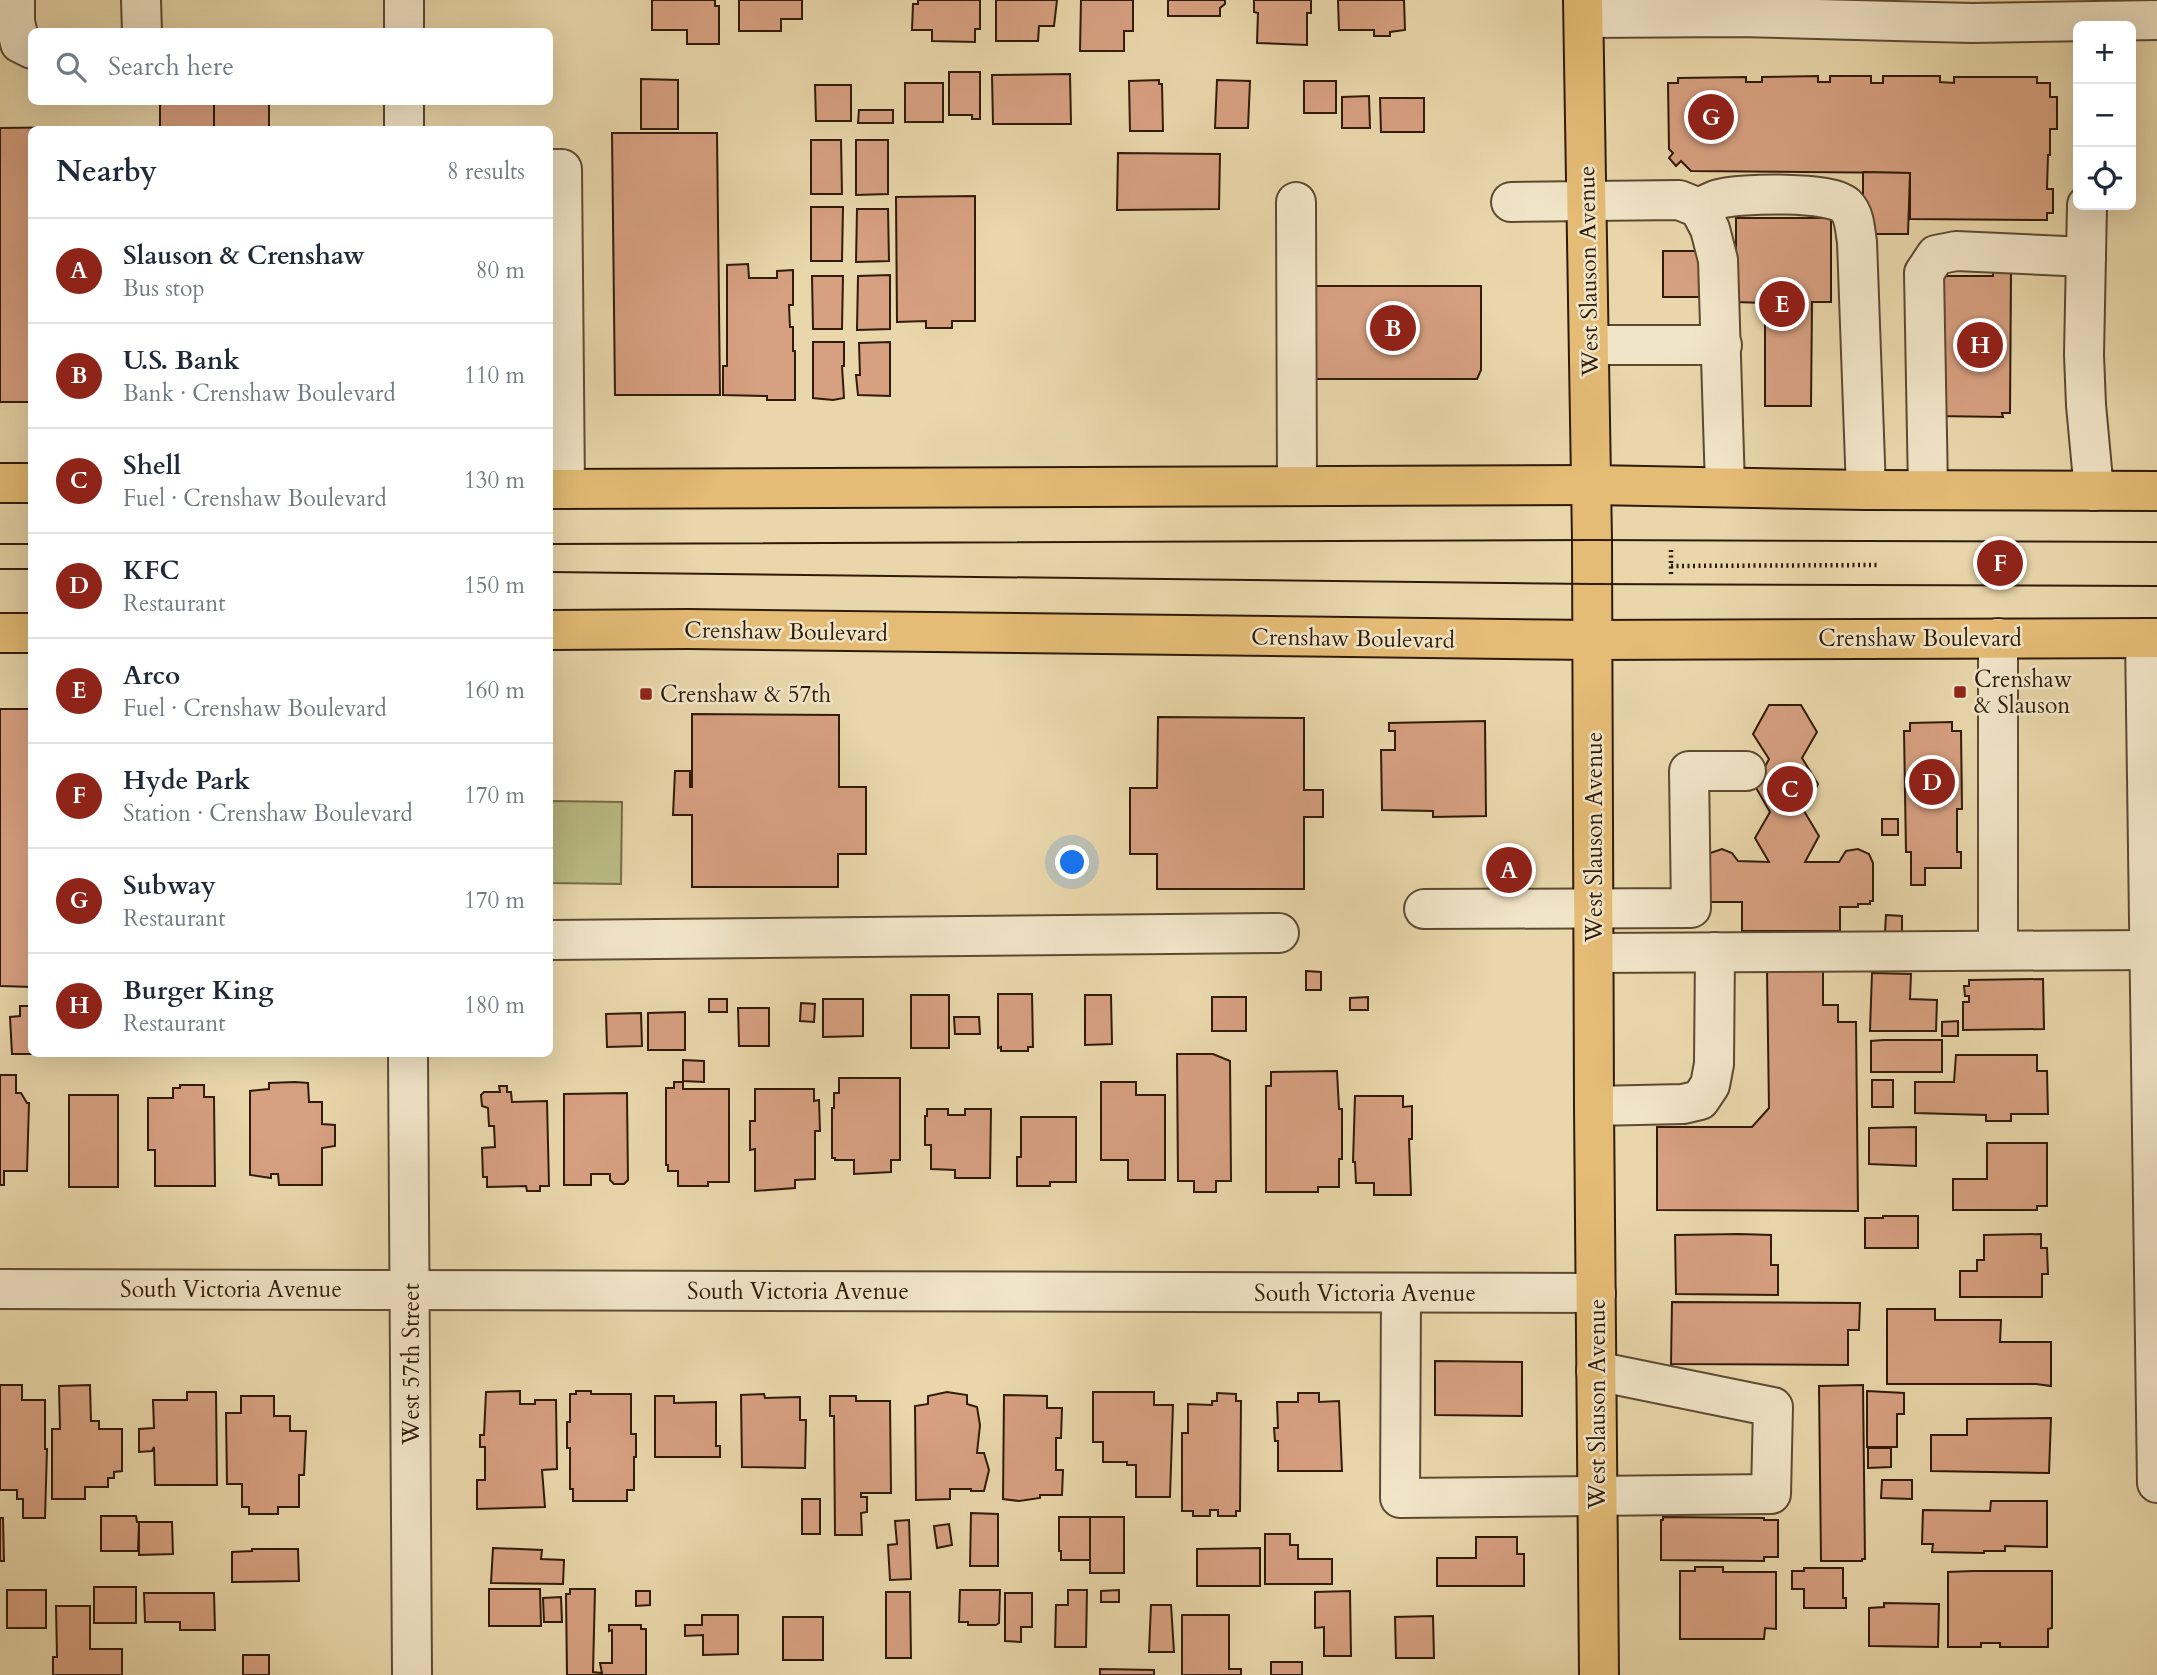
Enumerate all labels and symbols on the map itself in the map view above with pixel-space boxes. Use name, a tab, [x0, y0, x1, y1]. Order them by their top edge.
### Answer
pin: G	[1688, 91, 1734, 143]
street label: West Slauson Avenue	[1571, 165, 1606, 378]
pin: E	[1759, 278, 1805, 330]
pin: B	[1370, 302, 1416, 354]
pin: H	[1957, 319, 2003, 371]
pin: F	[1977, 537, 2023, 589]
street label: Crenshaw Boulevard	[684, 614, 889, 649]
street label: Crenshaw Boulevard	[1251, 621, 1456, 656]
street label: Crenshaw Boulevard	[1818, 623, 2023, 654]
place label: Crenshaw & Slauson	[1974, 664, 2073, 721]
place label: Crenshaw & 57th	[660, 679, 831, 710]
marker: Crenshaw & Slauson	[1952, 684, 1968, 700]
marker: Crenshaw & 57th	[638, 686, 654, 702]
street label: West Slauson Avenue	[1579, 732, 1610, 943]
pin: D	[1909, 756, 1955, 808]
pin: C	[1767, 763, 1813, 815]
pin: A	[1486, 844, 1532, 896]
your location	[1055, 845, 1089, 879]
street label: South Victoria Avenue	[120, 1274, 342, 1305]
street label: South Victoria Avenue	[687, 1276, 909, 1307]
street label: South Victoria Avenue	[1254, 1278, 1476, 1309]
street label: West 57th Street	[396, 1283, 427, 1446]
street label: West Slauson Avenue	[1582, 1299, 1613, 1510]

